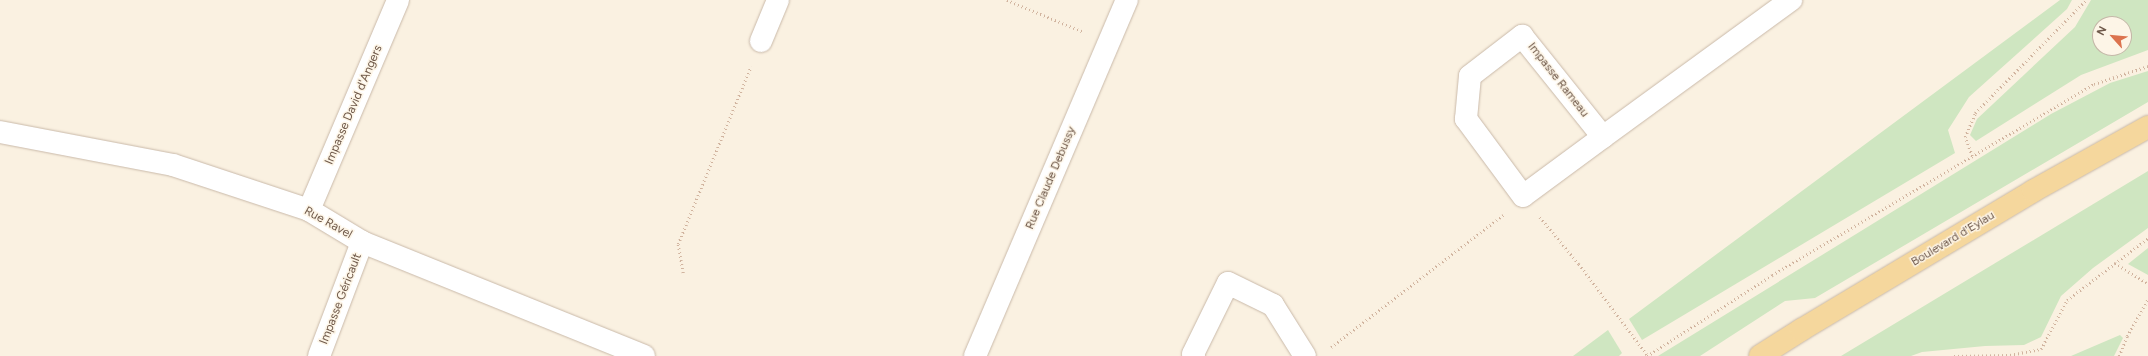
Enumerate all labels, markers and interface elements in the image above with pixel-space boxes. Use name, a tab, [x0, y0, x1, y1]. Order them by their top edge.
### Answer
north arrow	[2092, 16, 2132, 56]
text: N	[2094, 24, 2109, 38]
street label: Impasse Rameau	[1524, 40, 1592, 120]
street label: Impasse David d'Angers	[322, 43, 386, 167]
street label: Rue Claude Debussy	[1023, 124, 1079, 232]
street label: Rue Ravel	[302, 204, 354, 242]
street label: Boulevard d'Eylau	[1909, 208, 1997, 270]
street label: Impasse Géricault	[317, 251, 365, 347]

